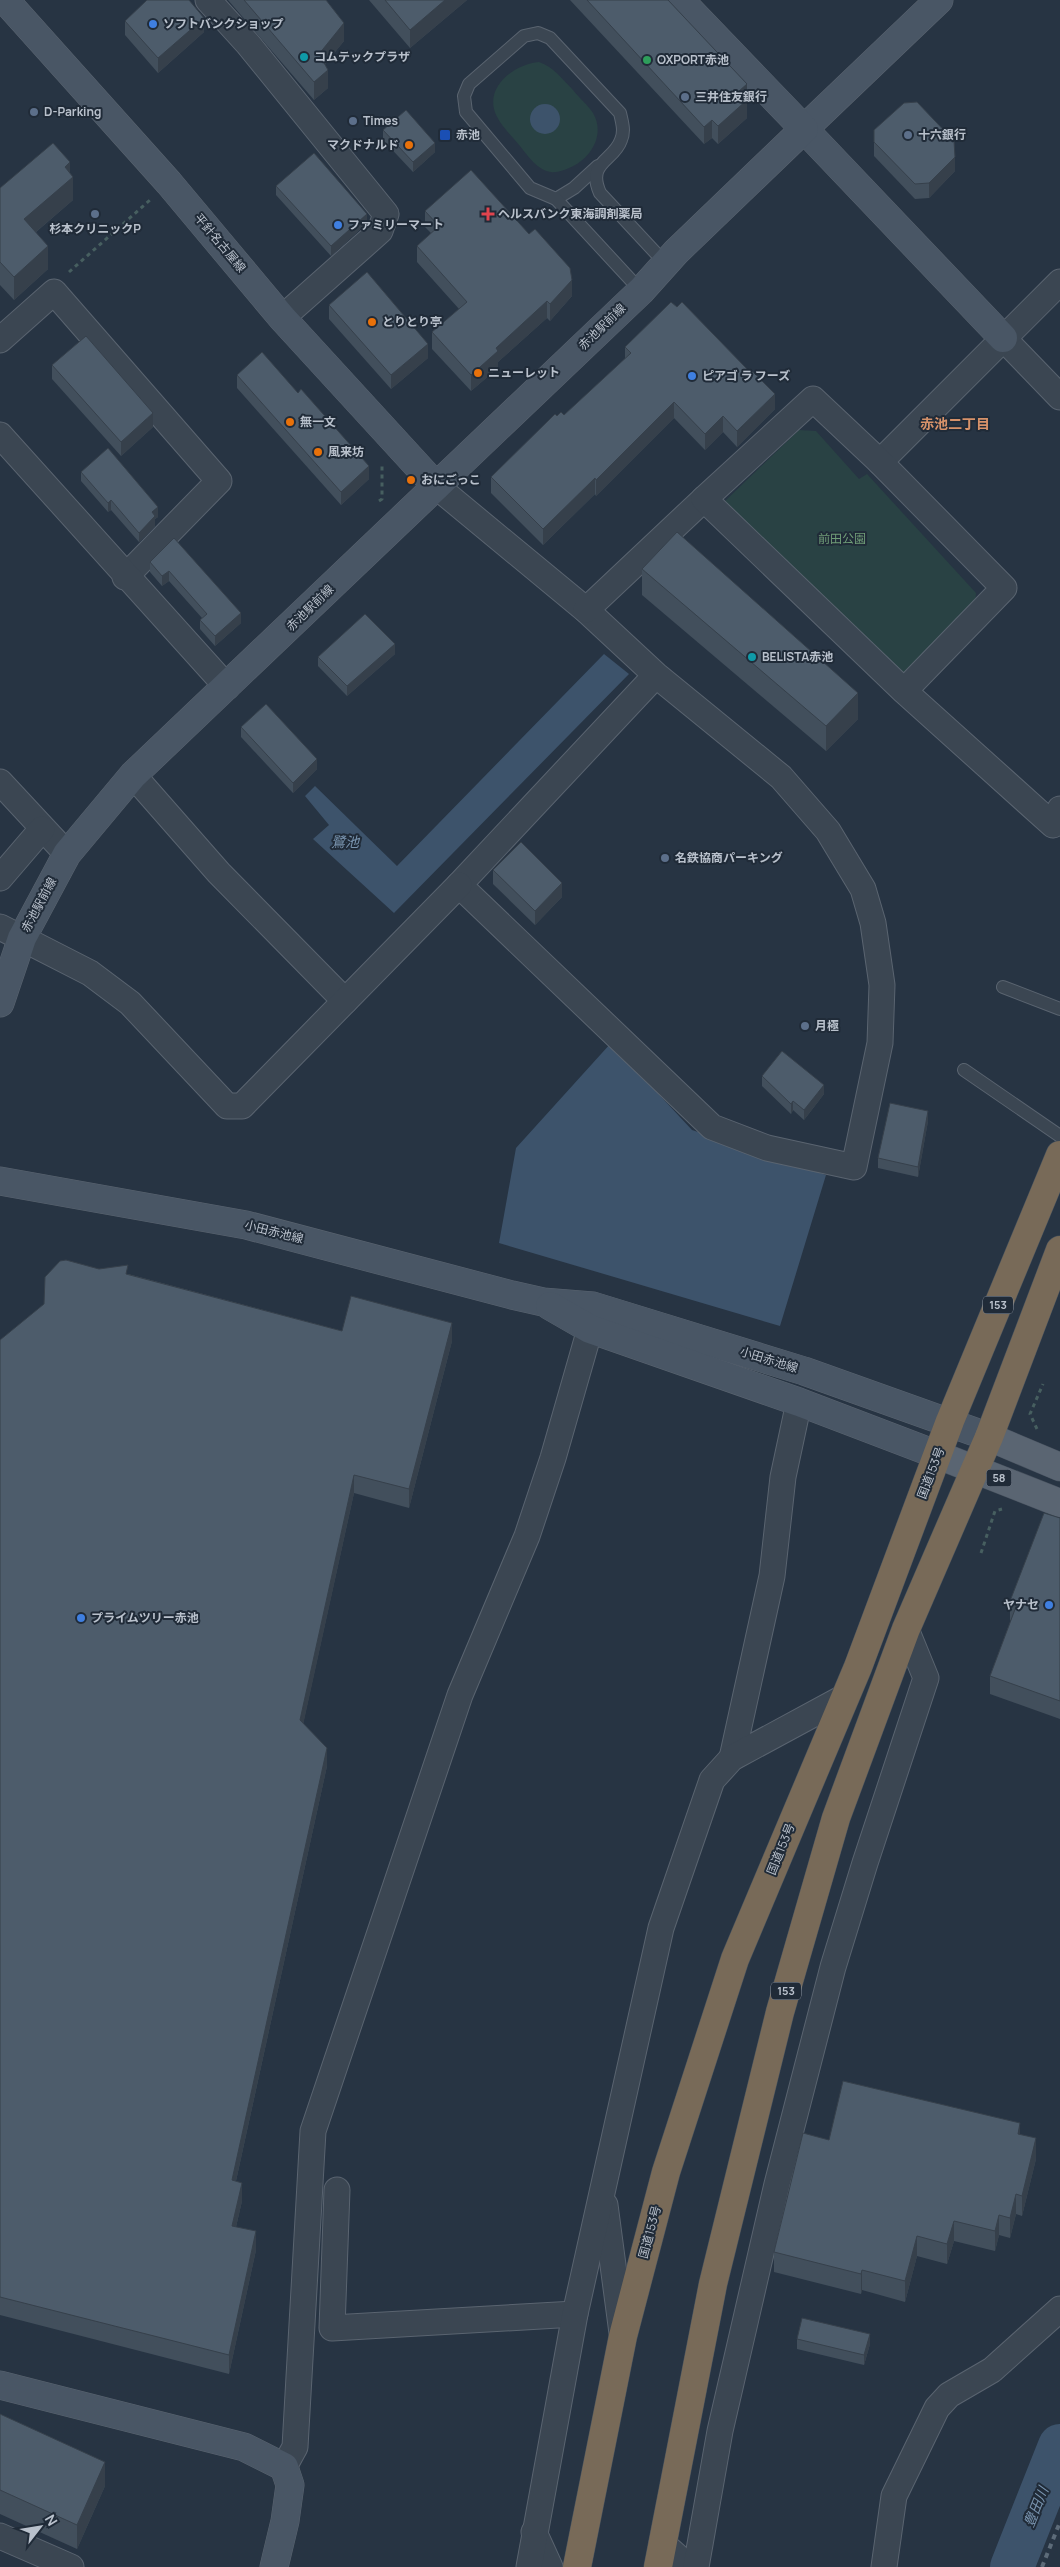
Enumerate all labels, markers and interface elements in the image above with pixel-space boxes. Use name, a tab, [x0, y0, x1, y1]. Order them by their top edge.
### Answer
place label: ソフトバンクショップ	[163, 15, 284, 32]
marker: ソフトバンクショップ	[147, 18, 159, 30]
place label: コムテックプラザ	[314, 48, 410, 65]
marker: コムテックプラザ	[298, 51, 310, 63]
place label: OXPORT赤池	[657, 51, 729, 68]
marker: OXPORT赤池	[641, 54, 653, 66]
place label: 三井住友銀行	[695, 88, 767, 105]
marker: 三井住友銀行	[679, 91, 691, 103]
place label: D-Parking	[44, 103, 101, 120]
marker: D-Parking	[28, 106, 40, 118]
place label: Times	[363, 112, 399, 129]
marker: Times	[347, 115, 359, 127]
place label: 赤池	[456, 126, 480, 143]
place label: 十六銀行	[918, 126, 966, 143]
marker: 赤池	[438, 128, 452, 142]
marker: 十六銀行	[902, 129, 914, 141]
place label: マクドナルド	[327, 136, 399, 153]
marker: マクドナルド	[403, 139, 415, 151]
place label: ヘルスバンク東海調剤薬局	[498, 205, 643, 222]
marker: 杉本クリニックP	[89, 208, 101, 220]
marker: ヘルスバンク東海調剤薬局	[482, 208, 494, 220]
street label: 平針名古屋線	[191, 210, 250, 276]
place label: ファミリーマート	[348, 216, 444, 233]
marker: ファミリーマート	[332, 219, 344, 231]
place label: 杉本クリニックP	[49, 220, 141, 237]
street label: 赤池駅前線	[574, 300, 629, 354]
place label: とりとり亭	[382, 313, 442, 330]
marker: とりとり亭	[366, 316, 378, 328]
place label: ニューレット	[488, 364, 560, 381]
marker: ニューレット	[472, 367, 484, 379]
place label: ピアゴ ラ フーズ	[702, 367, 790, 384]
marker: ピアゴ ラ フーズ	[686, 370, 698, 382]
place label: 無一文	[300, 413, 336, 430]
district label: 赤池二丁目	[920, 414, 990, 433]
marker: 無一文	[284, 416, 296, 428]
place label: 風来坊	[328, 443, 364, 460]
marker: 風来坊	[312, 446, 324, 458]
place label: おにごっこ	[421, 471, 481, 488]
marker: おにごっこ	[405, 474, 417, 486]
park label: 前田公園	[818, 530, 866, 547]
street label: 赤池駅前線	[282, 581, 337, 635]
place label: BELISTA赤池	[762, 648, 833, 665]
marker: BELISTA赤池	[746, 651, 758, 663]
water label: 鷺池	[331, 832, 361, 851]
place label: 名鉄協商パーキング	[675, 849, 783, 866]
marker: 名鉄協商パーキング	[659, 852, 671, 864]
street label: 赤池駅前線	[17, 874, 60, 935]
place label: 月極	[815, 1017, 839, 1034]
marker: 月極	[799, 1020, 811, 1032]
street label: 小田赤池線	[243, 1216, 305, 1247]
road number: 153	[983, 1296, 1013, 1314]
street label: 小田赤池線	[738, 1343, 800, 1376]
street label: 国道153号	[913, 1444, 948, 1501]
road number: 58	[986, 1470, 1012, 1486]
place label: ヤナセ	[1003, 1596, 1039, 1613]
marker: ヤナセ	[1043, 1599, 1055, 1611]
place label: プライムツリー赤池	[91, 1609, 199, 1626]
marker: プライムツリー赤池	[75, 1612, 87, 1624]
street label: 国道153号	[762, 1820, 799, 1877]
road number: 153	[771, 1982, 801, 2000]
street label: 国道153号	[634, 2203, 665, 2260]
water label: 豊田川	[1019, 2482, 1053, 2530]
north arrow	[15, 2502, 65, 2552]
text: N	[41, 2511, 62, 2529]

